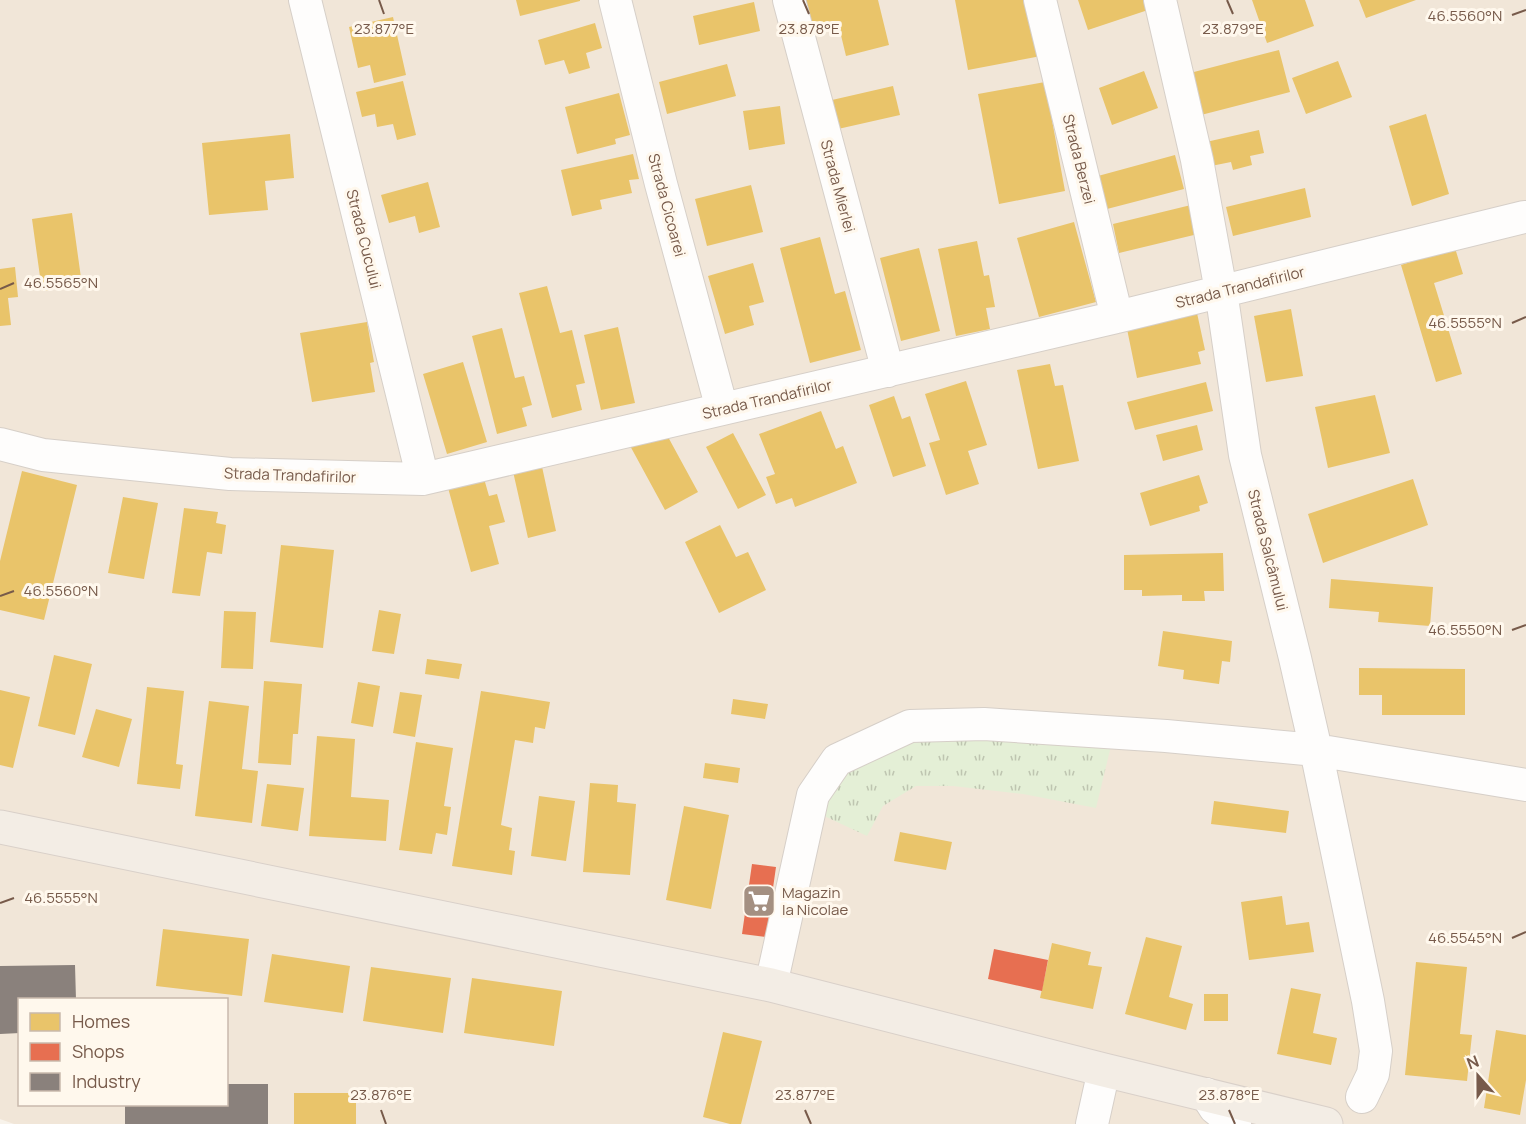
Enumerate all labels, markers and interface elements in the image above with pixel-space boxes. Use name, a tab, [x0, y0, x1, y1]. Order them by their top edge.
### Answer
text: 46.5560°N	[1428, 5, 1502, 26]
text: 23.877°E	[354, 18, 414, 39]
text: 23.878°E	[779, 18, 839, 39]
text: 23.879°E	[1202, 18, 1264, 39]
street label: Strada Berzei	[1058, 112, 1100, 206]
street label: Strada Mierlei	[816, 137, 860, 235]
street label: Strada Cicoarei	[643, 151, 691, 259]
street label: Strada Cucului	[342, 187, 386, 291]
street label: Strada Trandafirilor	[1173, 261, 1307, 313]
text: 46.5565°N	[24, 272, 98, 293]
text: 46.5555°N	[1428, 312, 1502, 333]
street label: Strada Trandafirilor	[700, 374, 834, 424]
street label: Strada Trandafirilor	[223, 462, 357, 488]
street label: Strada Salcâmului	[1243, 487, 1293, 613]
text: 46.5560°N	[24, 580, 98, 601]
text: 46.5550°N	[1428, 619, 1502, 640]
place label: Magazin la Nicolae	[782, 882, 848, 920]
supermarket icon: Magazin la Nicolae	[741, 883, 777, 919]
text: 46.5555°N	[24, 887, 98, 908]
text: 46.5545°N	[1428, 927, 1502, 948]
legend	[18, 998, 228, 1106]
text: Homes	[72, 1009, 130, 1033]
text: Shops	[72, 1039, 124, 1063]
north arrow	[1448, 1046, 1508, 1106]
text: N	[1463, 1050, 1482, 1074]
text: Industry	[72, 1069, 141, 1093]
text: 23.876°E	[350, 1084, 412, 1105]
text: 23.877°E	[775, 1084, 835, 1105]
text: 23.878°E	[1199, 1084, 1259, 1105]

